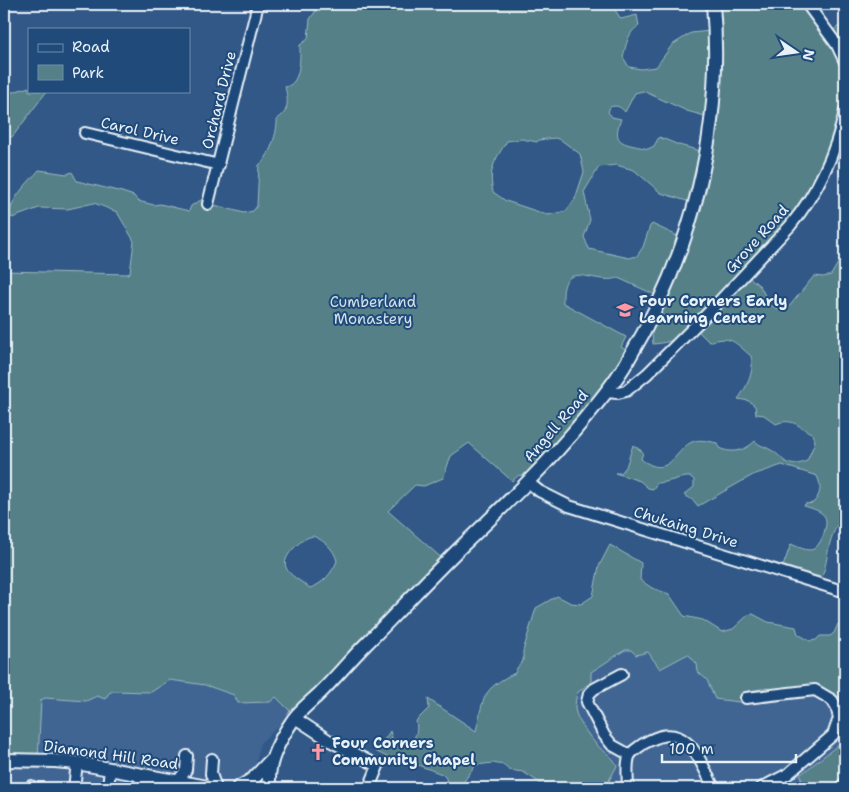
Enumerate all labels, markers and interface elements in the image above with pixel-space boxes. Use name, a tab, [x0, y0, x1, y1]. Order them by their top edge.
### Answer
legend	[28, 28, 190, 92]
north arrow	[772, 28, 822, 78]
text: Road	[72, 37, 110, 57]
text: N	[799, 47, 819, 62]
street label: Orchard Drive	[197, 49, 241, 151]
text: Park	[72, 63, 104, 83]
street label: Carol Drive	[99, 112, 181, 150]
street label: Grove Road	[721, 200, 793, 278]
place label: Four Corners Early Learning Center	[639, 291, 788, 328]
park label: Cumberland Monastery	[330, 292, 417, 329]
school or university icon: Four Corners Early Learning Center	[615, 300, 635, 320]
street label: Angell Road	[519, 385, 593, 466]
street label: Chukaing Drive	[631, 502, 741, 552]
scale bar	[662, 732, 795, 764]
place label: Four Corners Community Chapel	[332, 733, 475, 770]
street label: Diamond Hill Road	[42, 736, 180, 774]
text: 100 m	[669, 739, 714, 759]
church icon: Four Corners Community Chapel	[308, 742, 328, 762]

